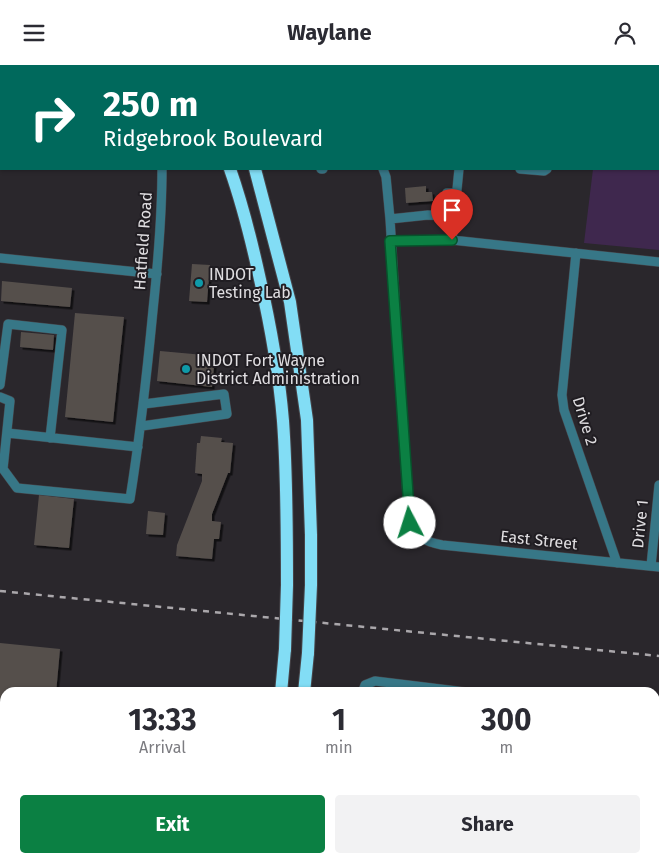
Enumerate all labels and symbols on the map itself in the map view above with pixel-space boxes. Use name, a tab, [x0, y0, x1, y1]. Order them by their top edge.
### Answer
pin	[431, 189, 473, 240]
street label: Hatfield Road	[130, 191, 156, 291]
place label: INDOT Testing Lab	[209, 265, 291, 302]
marker: INDOT Testing Lab	[193, 277, 205, 289]
place label: INDOT Fort Wayne District Administration	[196, 351, 360, 388]
marker: INDOT Fort Wayne District Administration	[180, 363, 192, 375]
street label: Drive 2	[569, 394, 601, 448]
position arrow	[383, 496, 435, 548]
street label: Drive 1	[628, 499, 652, 549]
street label: East Street	[499, 526, 579, 554]

